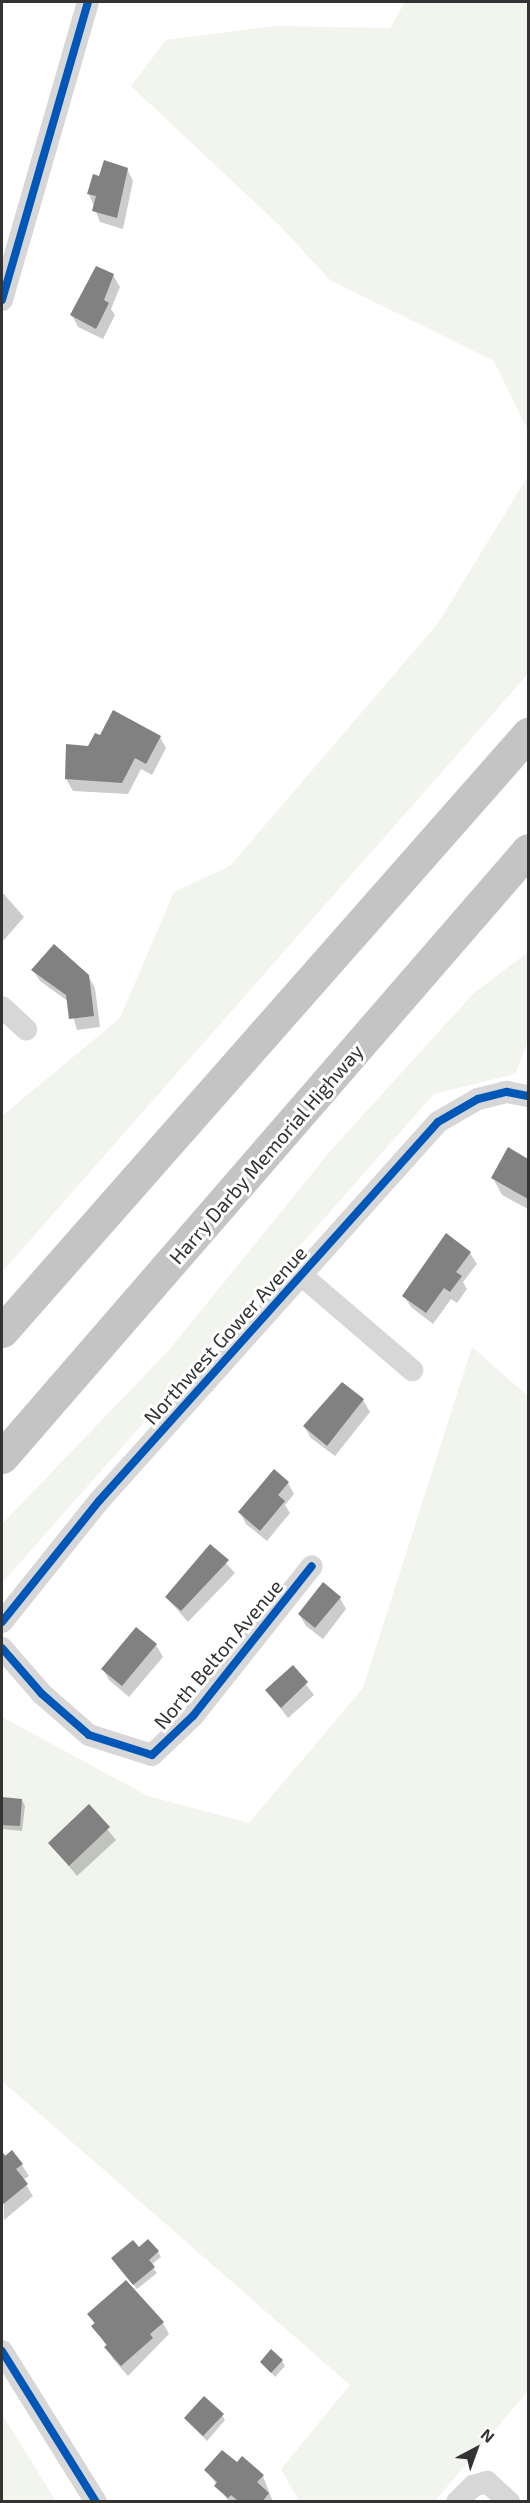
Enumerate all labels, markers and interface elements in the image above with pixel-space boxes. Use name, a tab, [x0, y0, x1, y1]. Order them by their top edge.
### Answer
street label: Harry Darby Memorial Highway	[164, 1039, 368, 1269]
street label: Northwest Gower Avenue	[138, 1241, 312, 1429]
street label: North Belton Avenue	[148, 1574, 288, 1734]
north arrow	[446, 2419, 506, 2479]
text: N	[478, 2424, 499, 2446]

